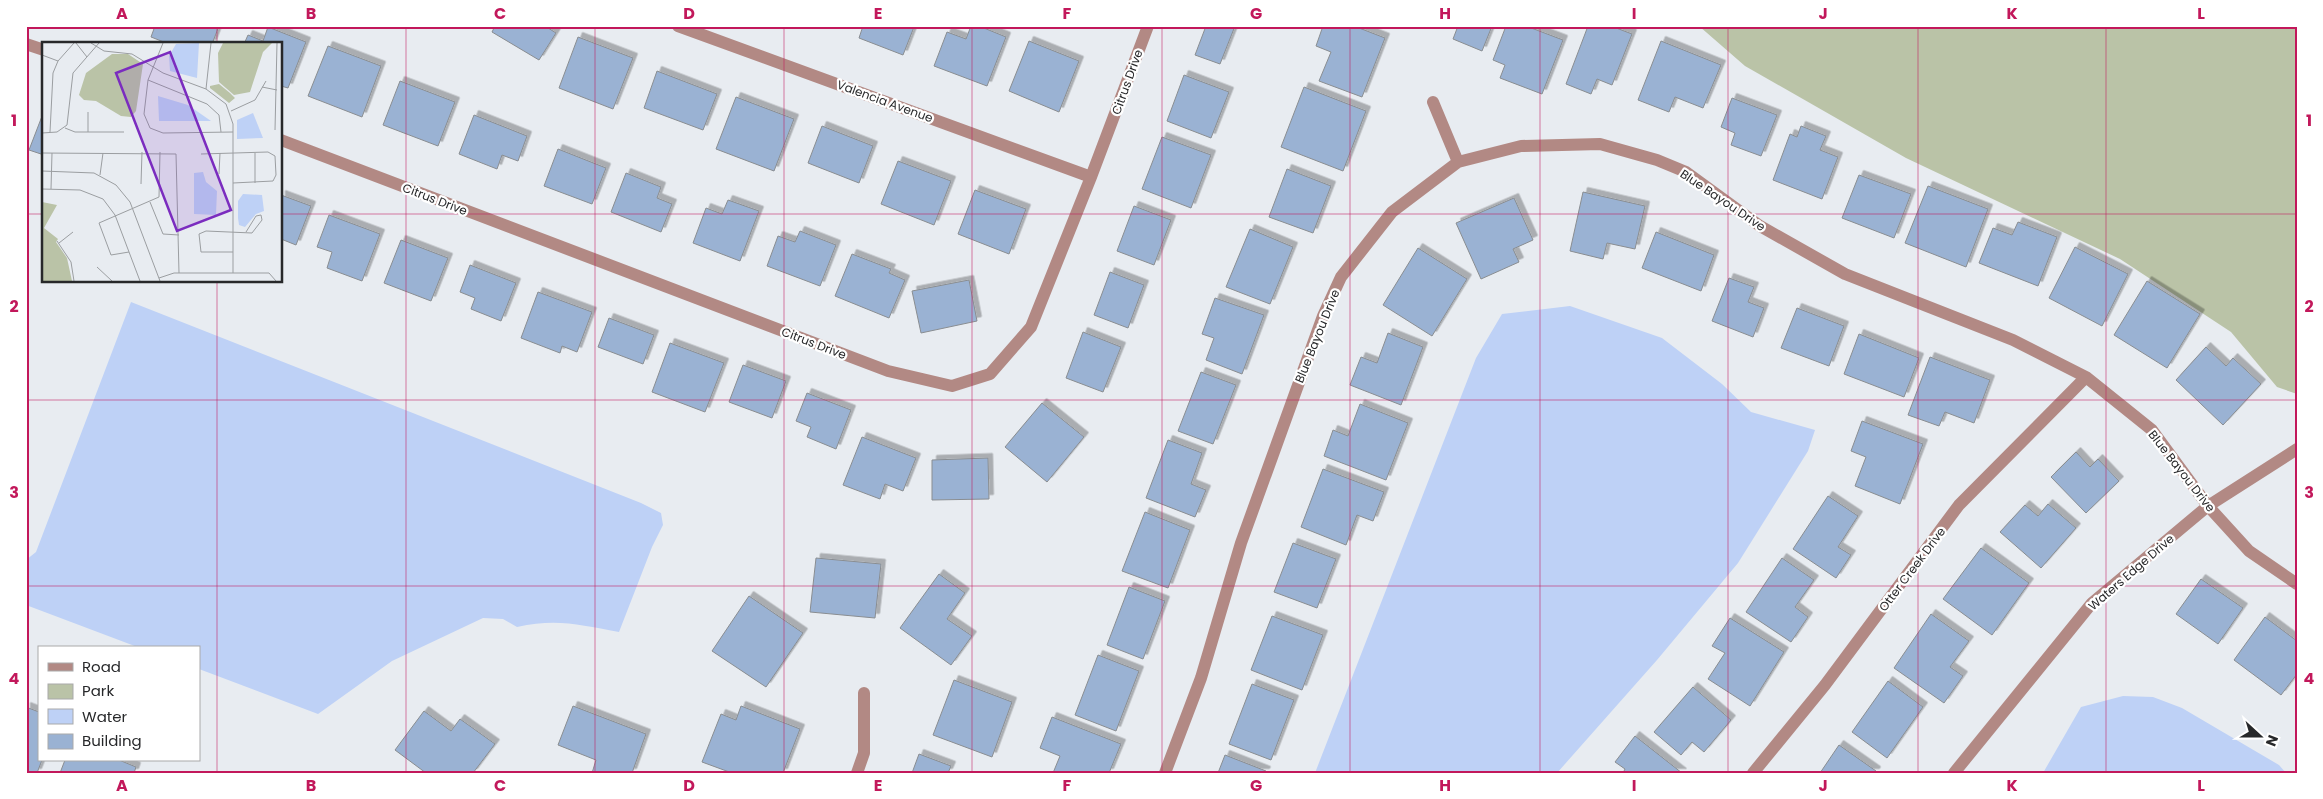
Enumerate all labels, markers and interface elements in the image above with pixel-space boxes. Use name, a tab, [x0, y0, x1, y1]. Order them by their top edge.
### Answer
text: A	[116, 2, 128, 25]
text: B	[306, 2, 316, 25]
text: C	[494, 2, 506, 25]
text: D	[683, 2, 695, 25]
text: E	[874, 2, 882, 25]
text: F	[1063, 2, 1072, 25]
text: G	[1250, 2, 1262, 25]
text: H	[1439, 2, 1451, 25]
text: I	[1632, 2, 1636, 25]
text: J	[1818, 2, 1828, 25]
text: K	[2006, 2, 2018, 25]
text: L	[2197, 2, 2205, 25]
inset map	[42, 42, 282, 282]
street label: Citrus Drive	[1107, 47, 1147, 117]
street label: Valencia Avenue	[835, 76, 935, 126]
text: 1	[11, 109, 17, 132]
text: 1	[2306, 109, 2312, 132]
street label: Blue Bayou Drive	[1677, 165, 1769, 235]
street label: Citrus Drive	[400, 179, 470, 219]
street label: Blue Bayou Drive	[1290, 287, 1344, 385]
text: 2	[9, 295, 19, 318]
text: 2	[2304, 295, 2314, 318]
street label: Citrus Drive	[779, 323, 849, 363]
street label: Blue Bayou Drive	[2145, 427, 2219, 515]
text: 3	[9, 481, 19, 504]
text: 3	[2304, 481, 2314, 504]
street label: Otter Creek Drive	[1875, 523, 1949, 615]
street label: Waters Edge Drive	[2084, 530, 2178, 614]
legend	[38, 646, 200, 762]
text: Road	[82, 656, 121, 677]
text: 4	[9, 667, 20, 690]
text: 4	[2304, 667, 2315, 690]
text: Park	[82, 680, 114, 701]
text: Water	[82, 706, 128, 727]
north arrow	[2236, 712, 2286, 762]
text: Building	[82, 730, 142, 751]
text: N	[2261, 732, 2283, 749]
text: A	[116, 774, 128, 797]
text: B	[306, 774, 316, 797]
text: C	[494, 774, 506, 797]
text: D	[683, 774, 695, 797]
text: E	[874, 774, 882, 797]
text: F	[1063, 774, 1072, 797]
text: G	[1250, 774, 1262, 797]
text: H	[1439, 774, 1451, 797]
text: I	[1632, 774, 1636, 797]
text: J	[1818, 774, 1828, 797]
text: K	[2006, 774, 2018, 797]
text: L	[2197, 774, 2205, 797]

